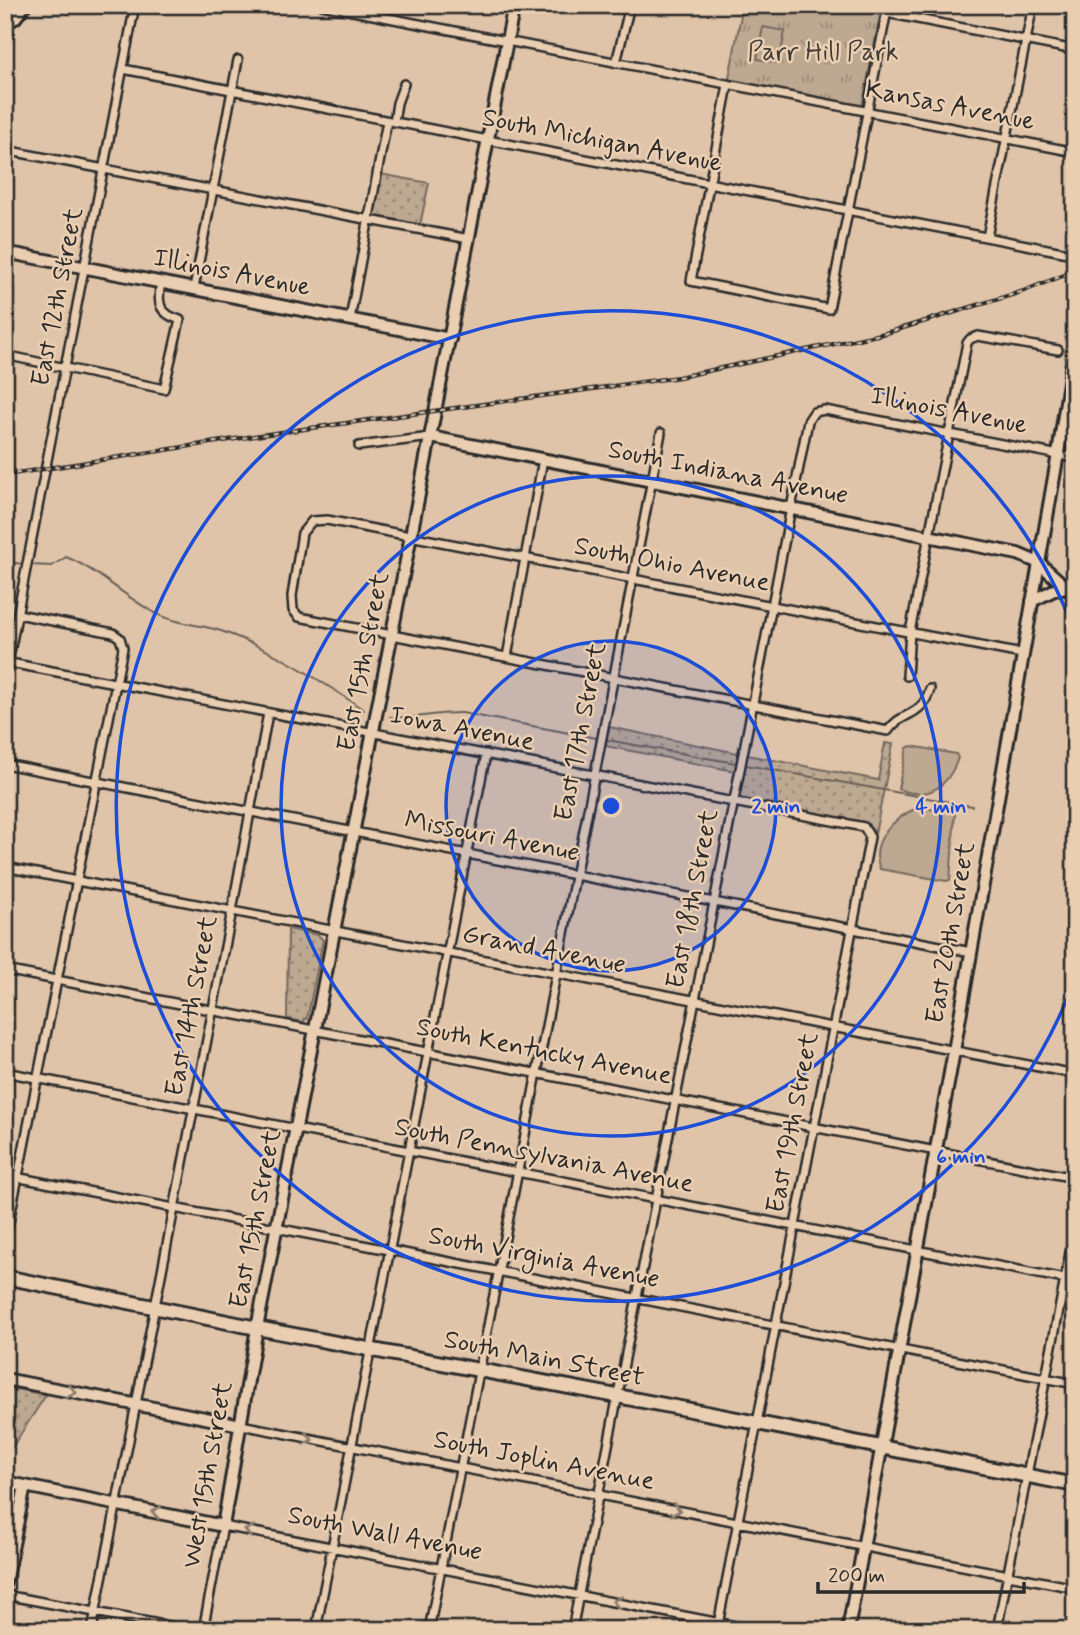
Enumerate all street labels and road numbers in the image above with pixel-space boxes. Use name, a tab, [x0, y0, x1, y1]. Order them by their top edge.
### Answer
street label: Kansas Avenue	[862, 73, 1038, 139]
street label: South Michigan Avenue	[479, 101, 725, 181]
street label: East 12th Street	[24, 205, 92, 389]
street label: Illinois Avenue	[151, 241, 313, 305]
street label: Illinois Avenue	[868, 379, 1030, 443]
street label: South Indiana Avenue	[605, 433, 851, 513]
street label: South Ohio Avenue	[571, 529, 773, 601]
street label: East 15th Street	[330, 570, 398, 754]
street label: East 17th Street	[547, 640, 615, 824]
street label: Iowa Avenue	[387, 698, 537, 760]
street label: Missouri Avenue	[402, 803, 582, 871]
street label: East 18th Street	[659, 806, 727, 992]
street label: East 20th Street	[918, 840, 984, 1026]
street label: East 14th Street	[158, 913, 226, 1099]
street label: Grand Avenue	[459, 917, 629, 983]
street label: South Kentucky Avenue	[413, 1011, 675, 1094]
street label: East 19th Street	[759, 1030, 827, 1216]
street label: South Pennsylvania Avenue	[392, 1110, 697, 1202]
street label: East 15th Street	[222, 1127, 290, 1311]
street label: South Virginia Avenue	[425, 1219, 662, 1299]
street label: South Main Street	[441, 1323, 647, 1395]
street label: West 15th Street	[175, 1379, 241, 1571]
street label: South Joplin Avenue	[431, 1423, 658, 1499]
street label: South Wall Avenue	[285, 1498, 485, 1570]

